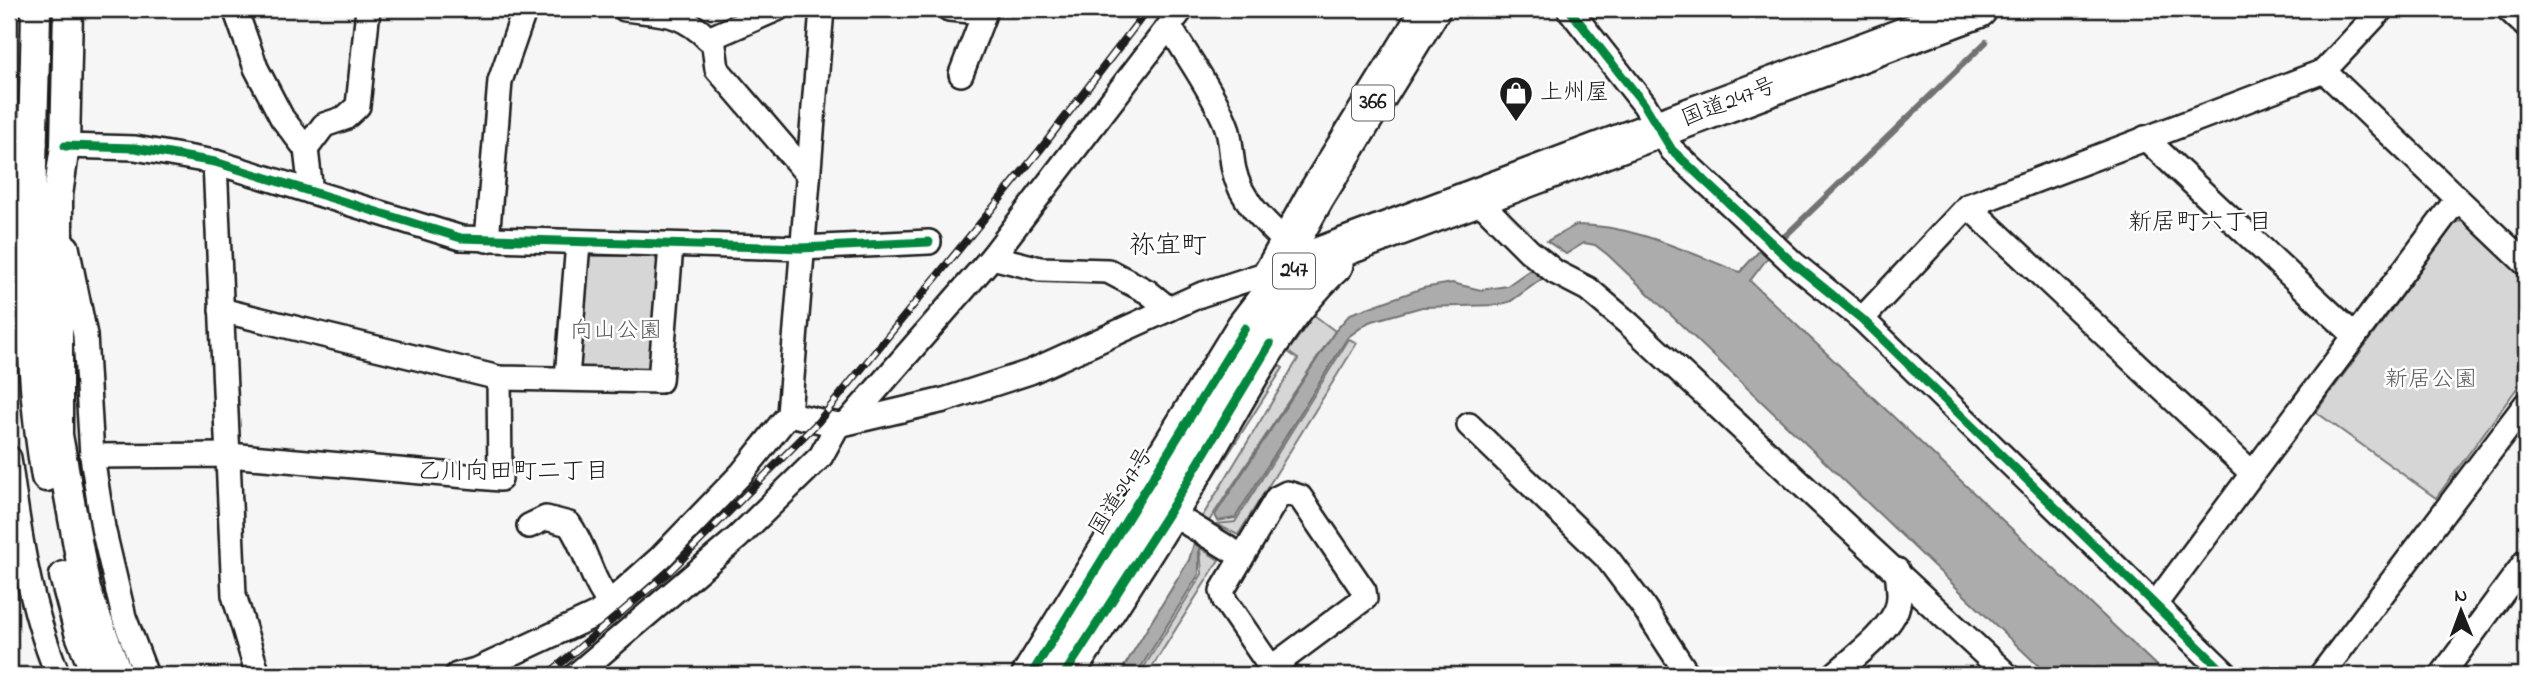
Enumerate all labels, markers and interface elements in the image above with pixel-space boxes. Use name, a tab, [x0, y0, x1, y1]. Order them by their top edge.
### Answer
street label: 国道247号	[1677, 70, 1781, 136]
shop icon: 上州屋	[1497, 74, 1535, 123]
place label: 上州屋	[1540, 77, 1609, 110]
road number: 366	[1352, 86, 1394, 120]
district label: 新居町六丁目	[2128, 206, 2272, 241]
district label: 祢宜町	[1129, 228, 1207, 266]
road number: 247	[1273, 254, 1315, 288]
park label: 向山公園	[570, 315, 662, 348]
park label: 新居公園	[2385, 364, 2477, 397]
street label: 国道247号	[1082, 441, 1162, 543]
district label: 乙川向田町二丁目	[417, 455, 609, 490]
north arrow	[2426, 576, 2496, 646]
text: N	[2454, 583, 2468, 610]

